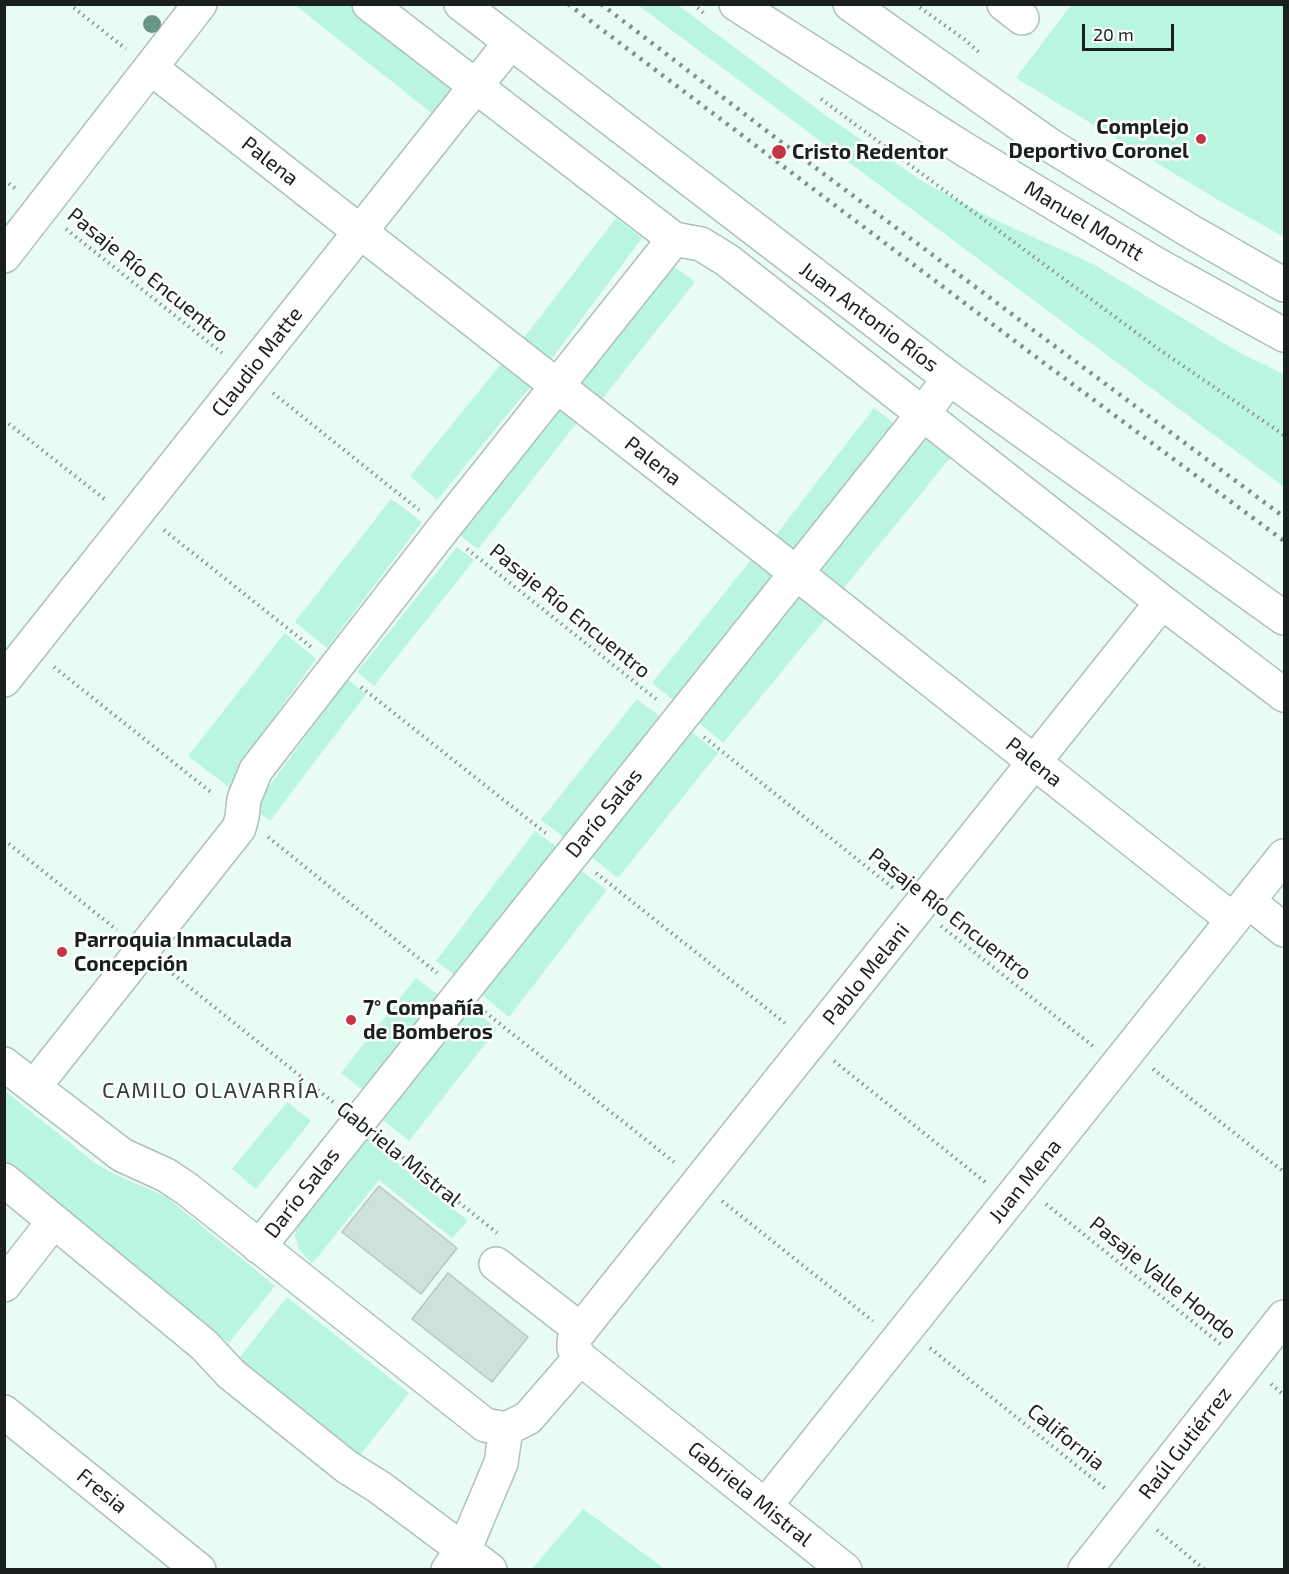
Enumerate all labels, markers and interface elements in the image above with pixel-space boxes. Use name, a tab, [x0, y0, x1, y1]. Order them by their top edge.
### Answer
scale bar	[1085, 12, 1176, 50]
text: 20 m	[1093, 23, 1134, 45]
place label: Complejo Deportivo Coronel	[1009, 114, 1189, 164]
street label: Palena	[237, 131, 303, 191]
marker: Complejo Deportivo Coronel	[1194, 132, 1208, 146]
place label: Cristo Redentor	[792, 139, 948, 165]
marker: Cristo Redentor	[770, 143, 788, 161]
street label: Manuel Montt	[1020, 175, 1148, 267]
street label: Pasaje Río Encuentro	[62, 202, 234, 348]
street label: Juan Antonio Ríos	[795, 257, 943, 377]
street label: Claudio Matte	[206, 302, 308, 422]
street label: Palena	[620, 431, 686, 491]
street label: Pasaje Río Encuentro	[484, 538, 656, 684]
street label: Palena	[1001, 732, 1067, 792]
street label: Darío Salas	[560, 763, 648, 863]
street label: Pasaje Río Encuentro	[864, 843, 1036, 985]
street label: Pablo Melani	[817, 918, 915, 1030]
place label: Parroquia Inmaculada Concepción	[74, 927, 292, 977]
marker: Parroquia Inmaculada Concepción	[55, 945, 69, 959]
place label: 7° Compañía de Bomberos	[363, 995, 493, 1045]
marker: 7° Compañía de Bomberos	[344, 1013, 358, 1027]
district label: CAMILO OLAVARRÍA	[102, 1078, 320, 1104]
street label: Gabriela Mistral	[332, 1096, 466, 1212]
street label: Juan Mena	[983, 1134, 1067, 1228]
street label: Darío Salas	[259, 1143, 345, 1243]
street label: Pasaje Valle Hondo	[1085, 1211, 1241, 1345]
street label: Raúl Gutiérrez	[1133, 1382, 1237, 1504]
street label: California	[1022, 1398, 1110, 1476]
street label: Gabriela Mistral	[683, 1436, 817, 1552]
street label: Fresia	[72, 1463, 132, 1519]

